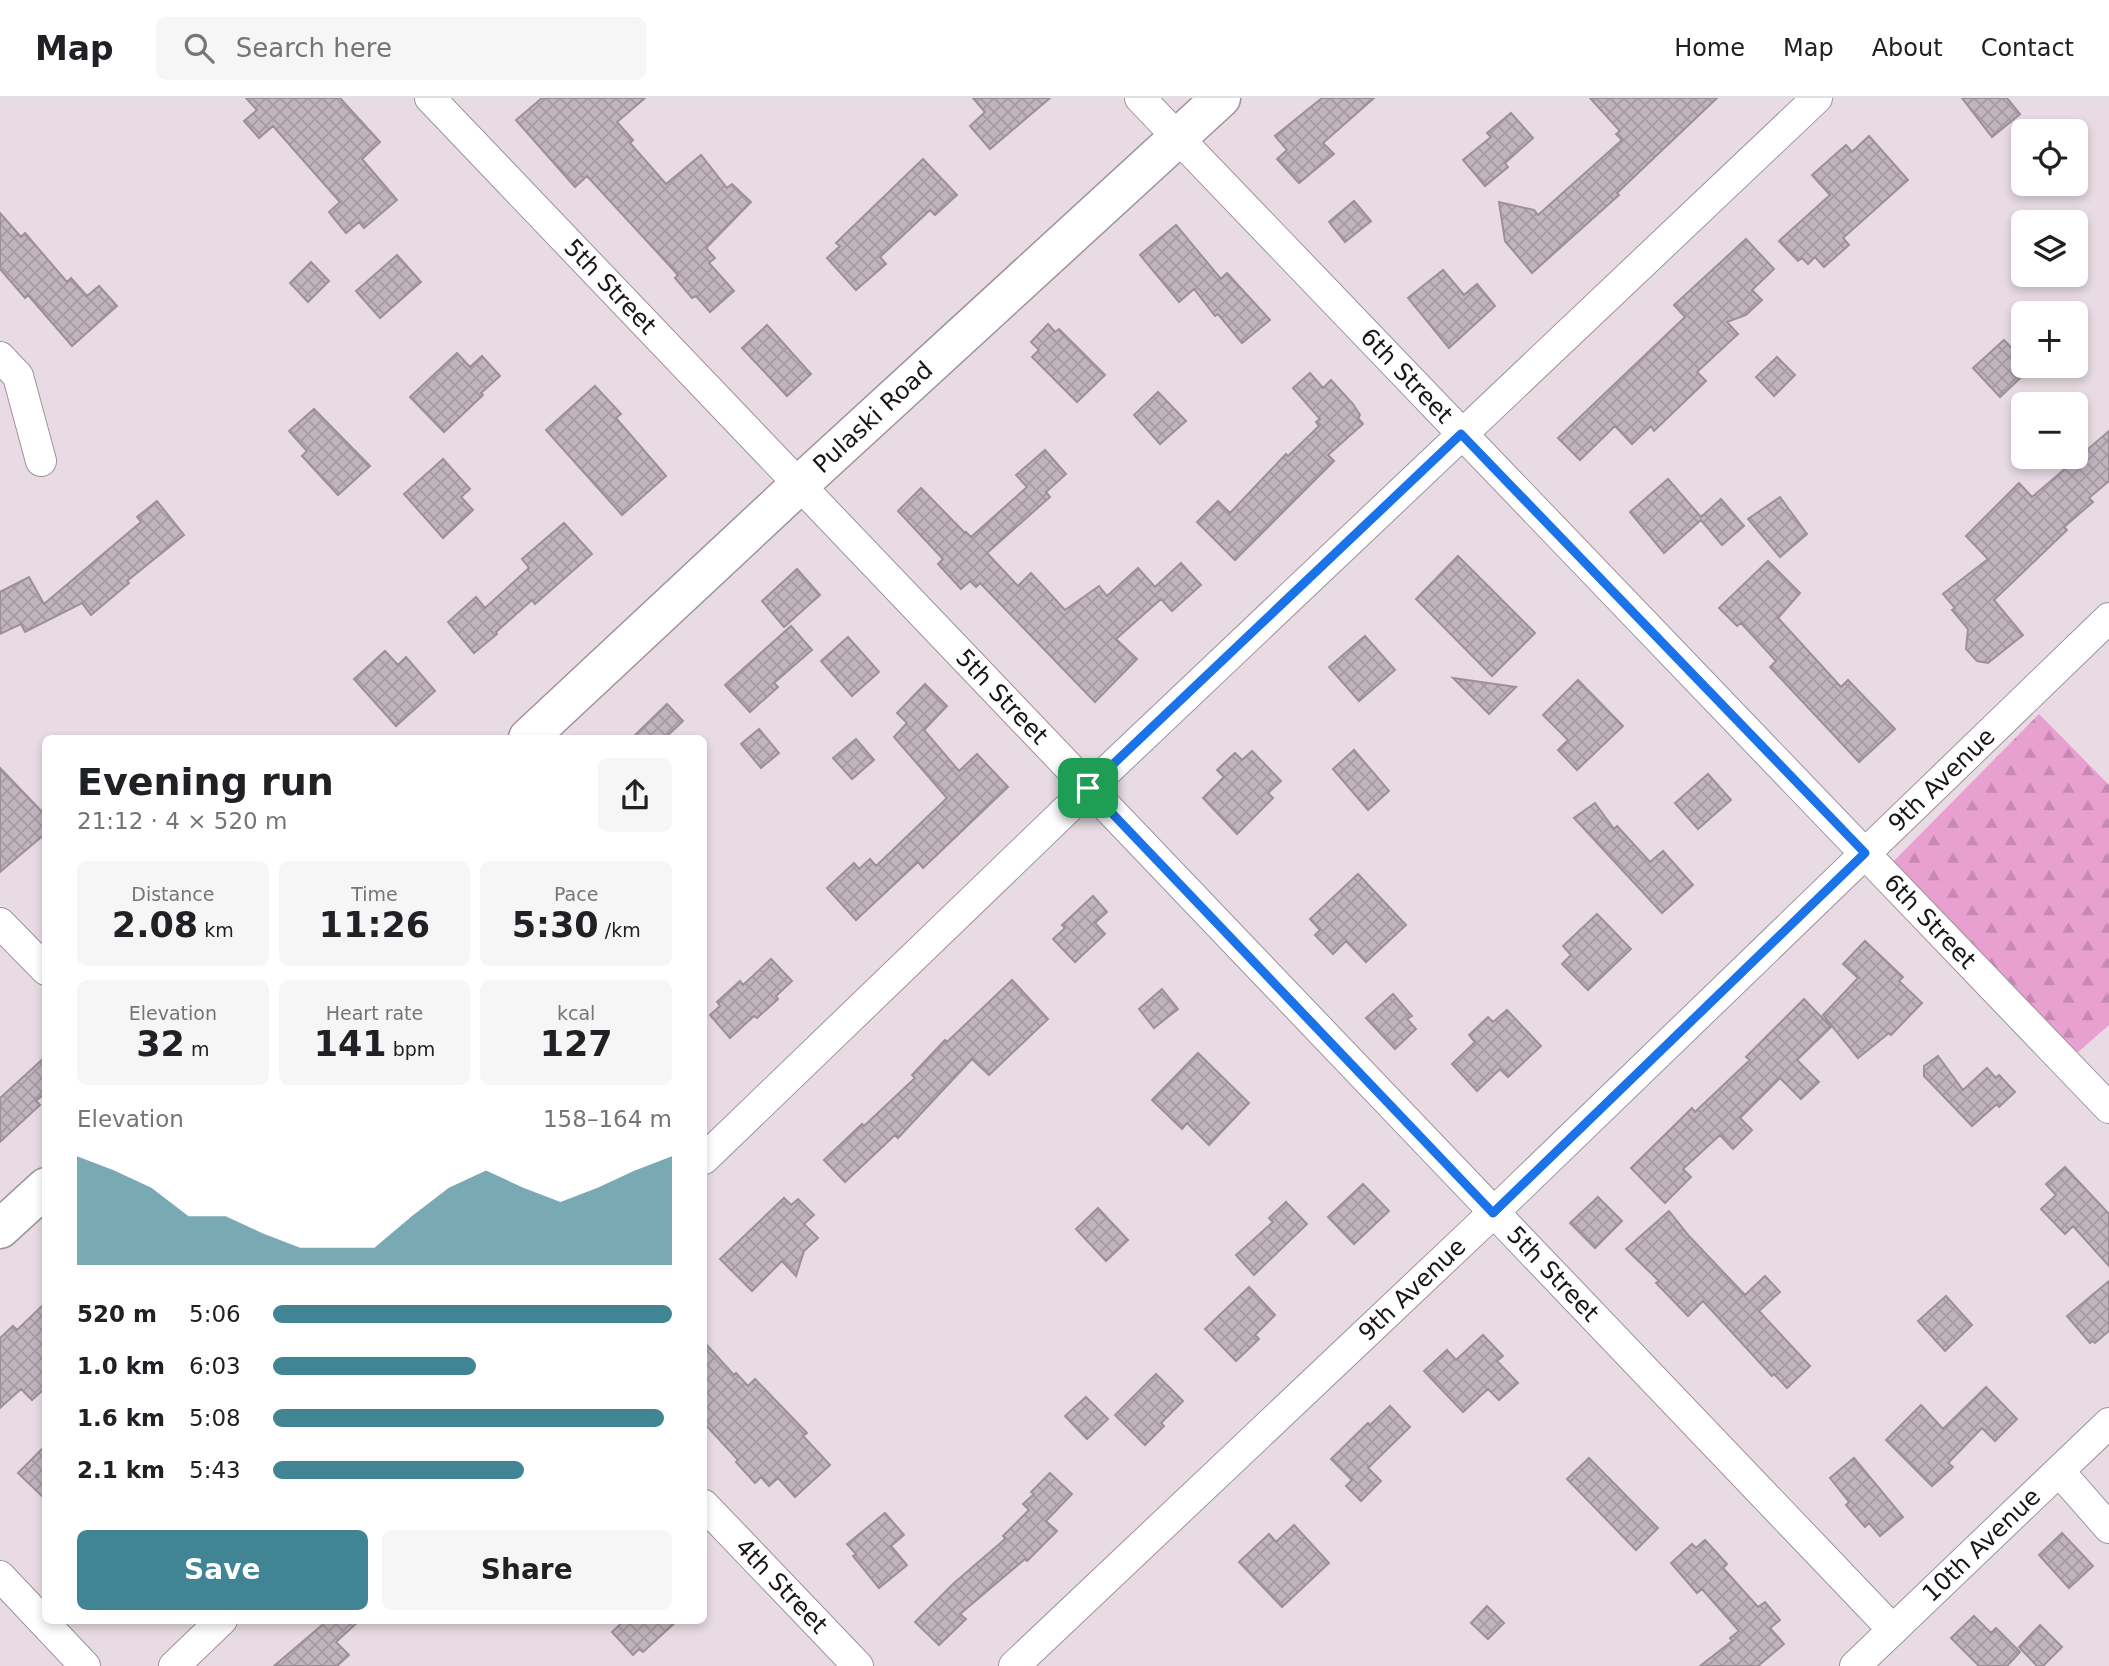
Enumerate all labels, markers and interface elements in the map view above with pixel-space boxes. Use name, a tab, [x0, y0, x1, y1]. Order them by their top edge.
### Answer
search box	[156, 17, 646, 80]
text: Map	[35, 29, 114, 68]
icon: search	[180, 29, 218, 67]
text: Search here	[236, 33, 392, 63]
text: Home	[1674, 34, 1745, 62]
text: Map	[1783, 34, 1834, 62]
text: About	[1872, 34, 1943, 62]
text: Contact	[1981, 34, 2074, 62]
map controls	[2011, 119, 2088, 469]
button: locate	[2011, 119, 2088, 196]
button: layers	[2011, 210, 2088, 287]
street label: 5th Street	[559, 234, 662, 340]
button: +	[2011, 301, 2088, 378]
street label: 6th Street	[1355, 323, 1458, 429]
street label: Pulaski Road	[808, 356, 938, 479]
button: −	[2011, 392, 2088, 469]
street label: 5th Street	[950, 644, 1054, 750]
street label: 9th Avenue	[1883, 722, 2001, 837]
button: share	[598, 758, 672, 832]
pin	[1058, 758, 1118, 818]
text: Evening run	[77, 760, 334, 804]
icon: arrive	[1069, 769, 1107, 807]
text: 21:12 · 4 × 520 m	[77, 808, 287, 834]
street label: 6th Street	[1878, 868, 1982, 975]
text: Distance	[131, 883, 214, 905]
text: Time	[351, 883, 398, 905]
text: Pace	[554, 883, 598, 905]
text: 2.08	[112, 905, 198, 945]
text: 11:26	[319, 905, 430, 945]
text: 5:30	[512, 905, 599, 945]
text: km	[198, 919, 234, 941]
text: /km	[599, 919, 641, 941]
text: Elevation	[129, 1002, 217, 1024]
text: Heart rate	[326, 1002, 423, 1024]
text: kcal	[557, 1002, 595, 1024]
text: 32	[136, 1024, 185, 1064]
text: 141	[314, 1024, 387, 1064]
text: 127	[540, 1024, 613, 1064]
text: m	[185, 1038, 209, 1060]
text: bpm	[387, 1038, 435, 1060]
text: Elevation	[77, 1106, 184, 1132]
text: 158–164 m	[543, 1106, 672, 1132]
street label: 5th Street	[1501, 1221, 1605, 1327]
street label: 9th Avenue	[1353, 1232, 1471, 1347]
text: 520 m	[77, 1301, 157, 1327]
text: 5:06	[189, 1301, 241, 1327]
text: 1.0 km	[77, 1353, 165, 1379]
text: 6:03	[189, 1353, 241, 1379]
text: 1.6 km	[77, 1405, 165, 1431]
text: 5:08	[189, 1405, 241, 1431]
text: 2.1 km	[77, 1457, 165, 1483]
text: 5:43	[189, 1457, 241, 1483]
street label: 10th Avenue	[1917, 1482, 2046, 1608]
button: Save	[77, 1530, 368, 1610]
button: Share	[382, 1530, 672, 1610]
street label: 4th Street	[730, 1533, 833, 1639]

